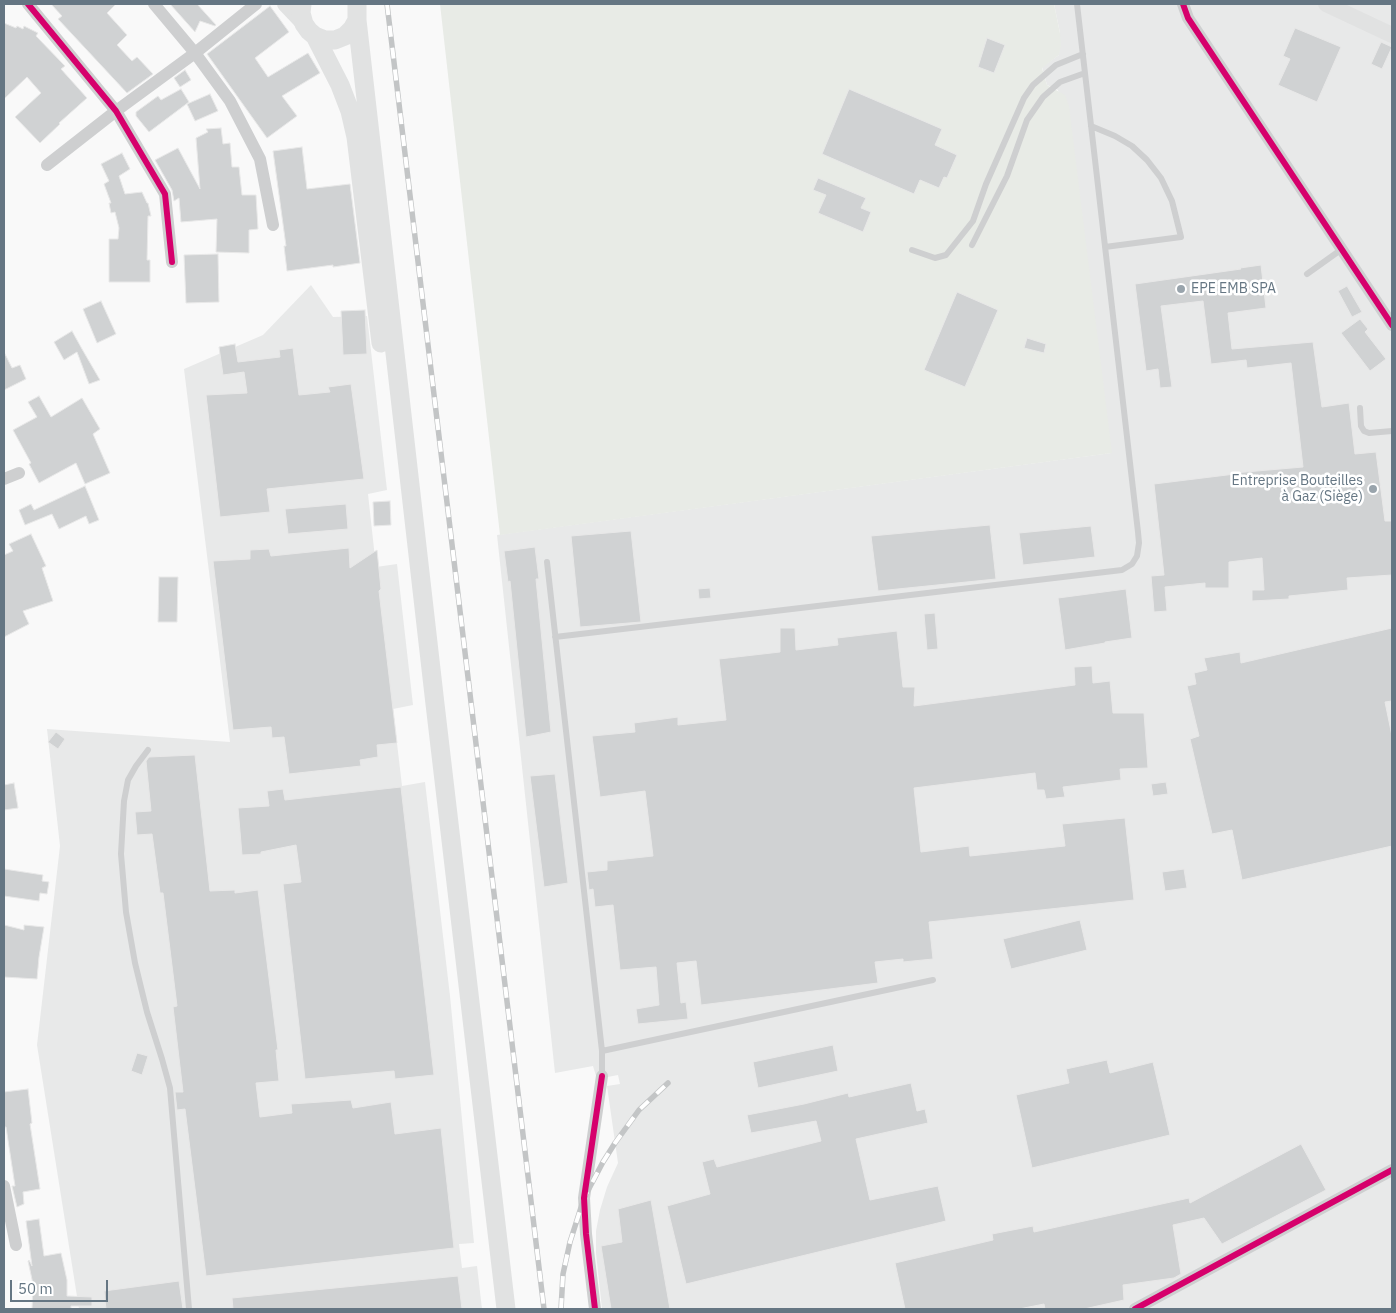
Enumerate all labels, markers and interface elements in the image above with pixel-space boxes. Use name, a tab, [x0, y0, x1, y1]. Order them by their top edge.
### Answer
place label: EPE EMB SPA	[1191, 281, 1276, 297]
marker: EPE EMB SPA	[1175, 283, 1187, 295]
place label: Entreprise Bouteilles à Gaz (Siège)	[1232, 473, 1363, 506]
marker: Entreprise Bouteilles à Gaz (Siège)	[1367, 483, 1379, 495]
scale bar	[12, 1270, 110, 1302]
text: 50 m	[18, 1279, 53, 1298]

